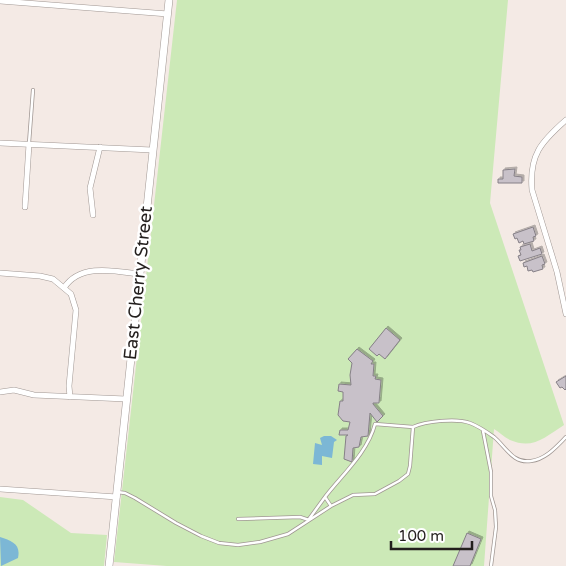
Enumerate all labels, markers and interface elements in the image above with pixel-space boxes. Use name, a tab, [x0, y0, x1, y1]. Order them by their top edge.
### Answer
street label: East Cherry Street	[119, 205, 157, 361]
scale bar	[391, 518, 472, 550]
text: 100 m	[398, 527, 444, 545]

